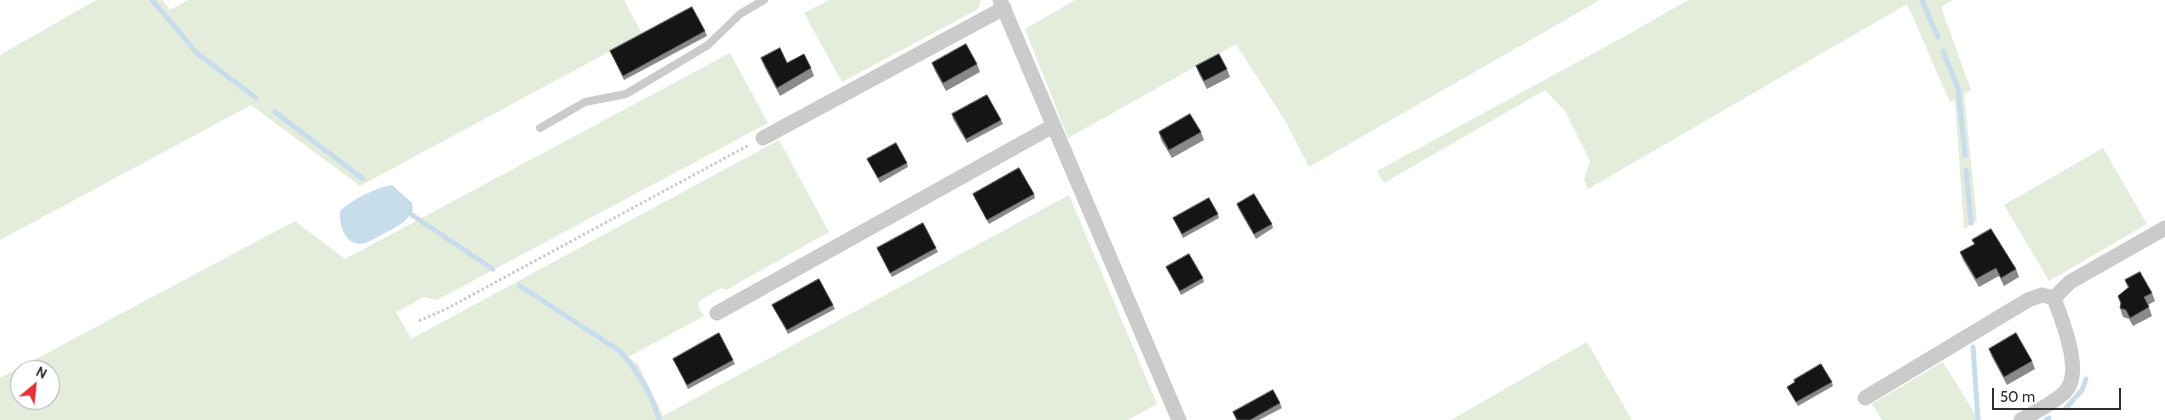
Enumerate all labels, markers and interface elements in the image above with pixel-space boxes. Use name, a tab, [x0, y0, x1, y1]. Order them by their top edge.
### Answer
north arrow	[10, 360, 60, 410]
text: N	[33, 362, 50, 383]
scale bar	[1995, 378, 2124, 410]
text: 50 m	[2000, 388, 2035, 406]

